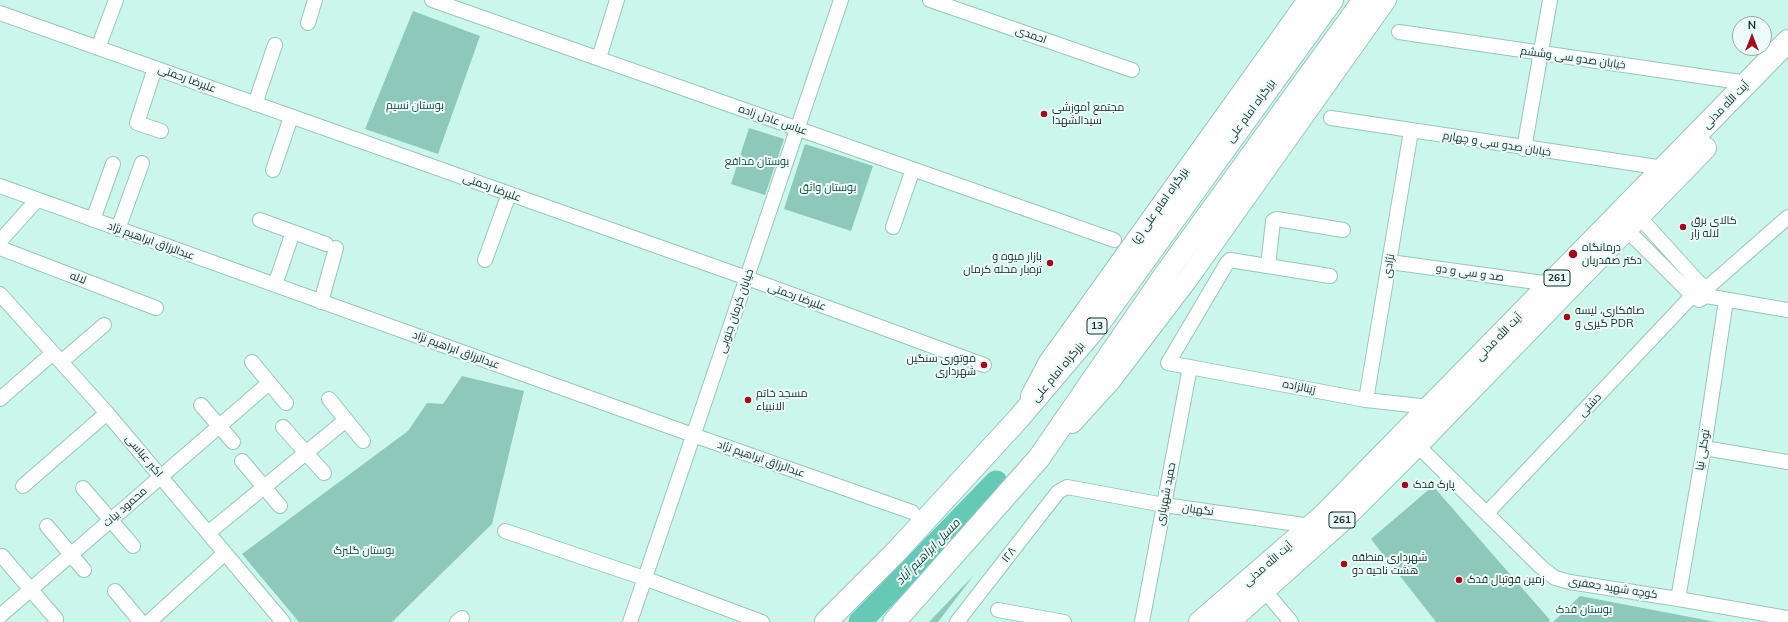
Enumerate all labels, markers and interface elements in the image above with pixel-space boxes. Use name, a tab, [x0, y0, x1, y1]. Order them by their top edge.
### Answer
north arrow	[1732, 16, 1772, 56]
text: N	[1748, 18, 1756, 32]
street label: احمدی	[1014, 24, 1048, 46]
street label: خیابان صدو سی وششم	[1519, 44, 1627, 72]
street label: علیرضا رحمتی	[156, 62, 218, 96]
street label: بزرگراه امام علی	[1224, 77, 1278, 145]
street label: آیت الله مدنی	[1700, 79, 1752, 131]
park label: بوستان نسیم	[386, 99, 444, 113]
place label: مجتمع آموزشی سیدالشهدا	[1052, 101, 1124, 127]
street label: عباس عادل زاده	[737, 102, 809, 138]
marker: مجتمع آموزشی سیدالشهدا	[1039, 109, 1049, 119]
street label: خیابان صدو سی و چهارم	[1442, 129, 1552, 159]
park label: بوستان مدافع	[725, 155, 789, 169]
street label: بزرگراه امام علی (ع)	[1129, 165, 1191, 247]
street label: علیرضا رحمتی	[461, 171, 523, 205]
park label: بوستان واثق	[800, 181, 856, 195]
place label: کالای برق لاله زار	[1691, 214, 1737, 240]
street label: عبدالرزاق ابراهیم نژاد	[106, 219, 196, 263]
marker: کالای برق لاله زار	[1678, 222, 1688, 232]
place label: درمانگاه دکتر صفدریان	[1582, 241, 1642, 267]
marker: درمانگاه دکتر صفدریان	[1567, 248, 1579, 260]
place label: بازار میوه و تره‌بار محله کرمان	[963, 250, 1042, 276]
street label: نژادی	[1380, 253, 1398, 279]
marker: بازار میوه و تره‌بار محله کرمان	[1045, 258, 1055, 268]
street label: صد و سی و دو	[1435, 262, 1505, 284]
street label: خیابان کرمان جنوبی	[715, 267, 757, 355]
street label: لاله	[68, 269, 88, 287]
road number: 261	[1544, 270, 1570, 286]
street label: علیرضا رحمتی	[766, 280, 828, 314]
place label: صافکاری، لیسه گیری و PDR	[1575, 304, 1645, 330]
street label: آیت الله مدنی	[1473, 311, 1525, 363]
marker: صافکاری، لیسه گیری و PDR	[1562, 312, 1572, 322]
road number: 13	[1087, 318, 1107, 334]
street label: عبدالرزاق ابراهیم نژاد	[411, 328, 501, 372]
street label: بزرگراه امام علی	[1029, 339, 1087, 405]
place label: موتوری سنگین شهرداری	[907, 352, 976, 378]
marker: موتوری سنگین شهرداری	[979, 360, 989, 370]
street label: زینالزاده	[1281, 377, 1317, 397]
place label: مسجد خاتم الانبیاء	[756, 387, 807, 413]
street label: دشتی	[1576, 390, 1604, 420]
marker: مسجد خاتم الانبیاء	[743, 395, 753, 405]
street label: توکلی نیا	[1693, 428, 1713, 472]
street label: اکبر عباسی	[123, 432, 165, 480]
street label: عبدالرزاق ابراهیم نژاد	[715, 438, 807, 480]
street label: حمید شهریاری	[1153, 461, 1179, 527]
place label: پارک فدک	[1413, 478, 1455, 492]
marker: پارک فدک	[1400, 480, 1410, 490]
street label: محمود بیات	[100, 484, 150, 530]
street label: نگهبان	[1181, 501, 1215, 519]
road number: 261	[1329, 512, 1355, 528]
water label: مسیل ابراهیم آباد	[893, 516, 963, 588]
street label: آیت الله مدنی	[1241, 539, 1295, 589]
park label: بوستان گلبرگ	[333, 544, 395, 558]
street label: ۱۲۸	[999, 545, 1019, 565]
place label: شهرداری منطقه هشت ناحیه دو	[1352, 551, 1427, 577]
marker: شهرداری منطقه هشت ناحیه دو	[1339, 559, 1349, 569]
place label: زمین فوتبال فدک	[1467, 573, 1545, 587]
street label: کوچه شهید جعفری	[1567, 574, 1659, 602]
marker: زمین فوتبال فدک	[1454, 575, 1464, 585]
park label: بوستان فدک	[1556, 603, 1612, 617]

